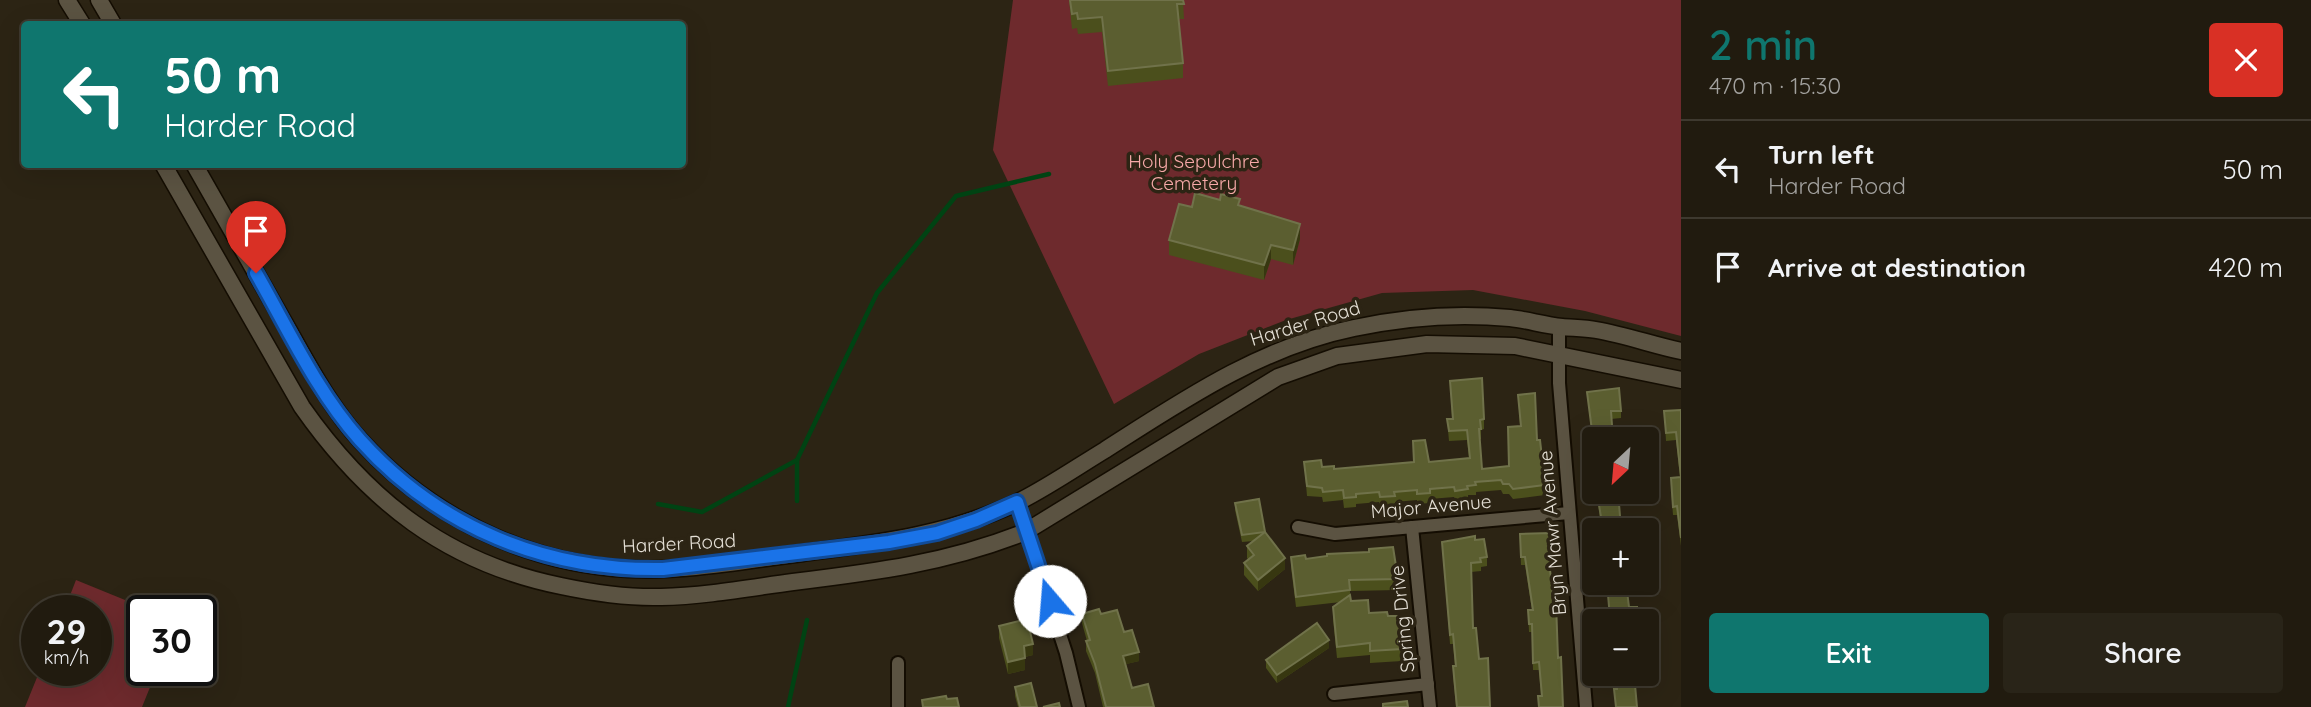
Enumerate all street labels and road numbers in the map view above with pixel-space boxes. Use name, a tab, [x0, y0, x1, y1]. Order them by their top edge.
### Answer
street label: Harder Road	[1247, 295, 1363, 351]
street label: Bryn Mawr Avenue	[1533, 450, 1571, 616]
street label: Major Avenue	[1370, 489, 1492, 523]
street label: Harder Road	[621, 528, 737, 558]
street label: Spring Drive	[1384, 564, 1420, 674]

